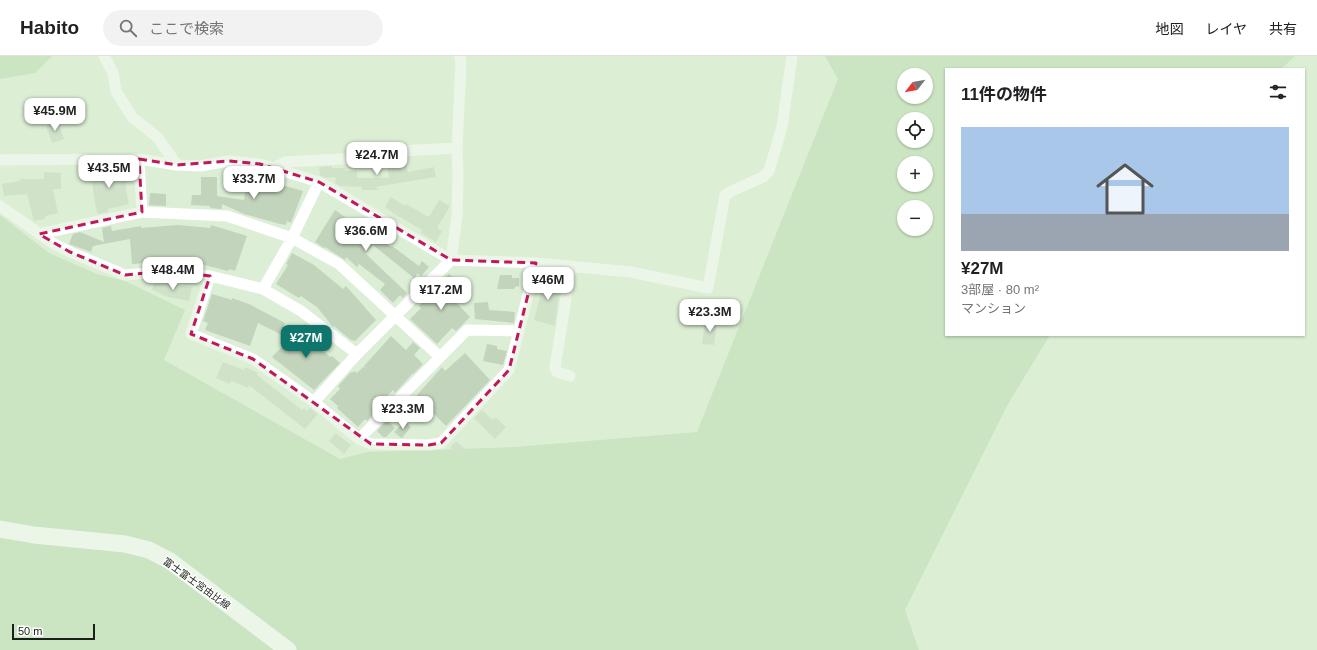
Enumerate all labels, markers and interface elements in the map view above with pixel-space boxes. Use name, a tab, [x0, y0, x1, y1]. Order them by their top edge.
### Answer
search box	[103, 10, 383, 46]
text: Habito	[20, 17, 79, 38]
icon: search	[117, 17, 139, 39]
text: ここで検索	[149, 20, 224, 37]
text: 地図	[1155, 21, 1183, 37]
text: レイヤ	[1205, 21, 1247, 37]
text: 共有	[1269, 21, 1297, 37]
north arrow	[897, 68, 933, 104]
map controls	[897, 68, 933, 236]
icon: filters	[1267, 81, 1289, 103]
text: 11件の物件	[961, 85, 1047, 104]
pin: ¥45.9M	[22, 98, 88, 132]
text: ¥45.9M	[33, 103, 77, 118]
button: locate	[897, 112, 933, 148]
pin: ¥24.7M	[344, 142, 410, 176]
text: ¥24.7M	[355, 147, 399, 162]
icon: home	[1089, 153, 1161, 225]
pin: ¥43.5M	[76, 155, 142, 189]
button: +	[897, 156, 933, 192]
text: ¥43.5M	[87, 160, 131, 175]
pin: ¥33.7M	[221, 166, 287, 200]
text: ¥33.7M	[232, 171, 276, 186]
button: −	[897, 200, 933, 236]
pin: ¥36.6M	[333, 218, 399, 252]
text: ¥36.6M	[344, 223, 388, 238]
pin: ¥48.4M	[140, 257, 206, 291]
text: ¥27M	[961, 259, 1004, 278]
text: ¥48.4M	[151, 262, 195, 277]
pin: ¥46M	[524, 267, 572, 301]
text: ¥46M	[532, 272, 564, 287]
pin: ¥17.2M	[408, 277, 474, 311]
text: ¥17.2M	[419, 282, 463, 297]
text: 3部屋 · 80 m²	[961, 282, 1039, 297]
pin: ¥23.3M	[677, 299, 743, 333]
text: マンション	[961, 301, 1026, 316]
text: ¥23.3M	[688, 304, 732, 319]
pin: ¥27M	[282, 325, 330, 359]
text: ¥27M	[290, 330, 322, 345]
pin: ¥23.3M	[370, 396, 436, 430]
text: ¥23.3M	[381, 401, 425, 416]
street label: 富士富士宮由比線	[161, 555, 232, 611]
scale bar	[12, 622, 95, 641]
text: 50 m	[18, 625, 42, 637]

